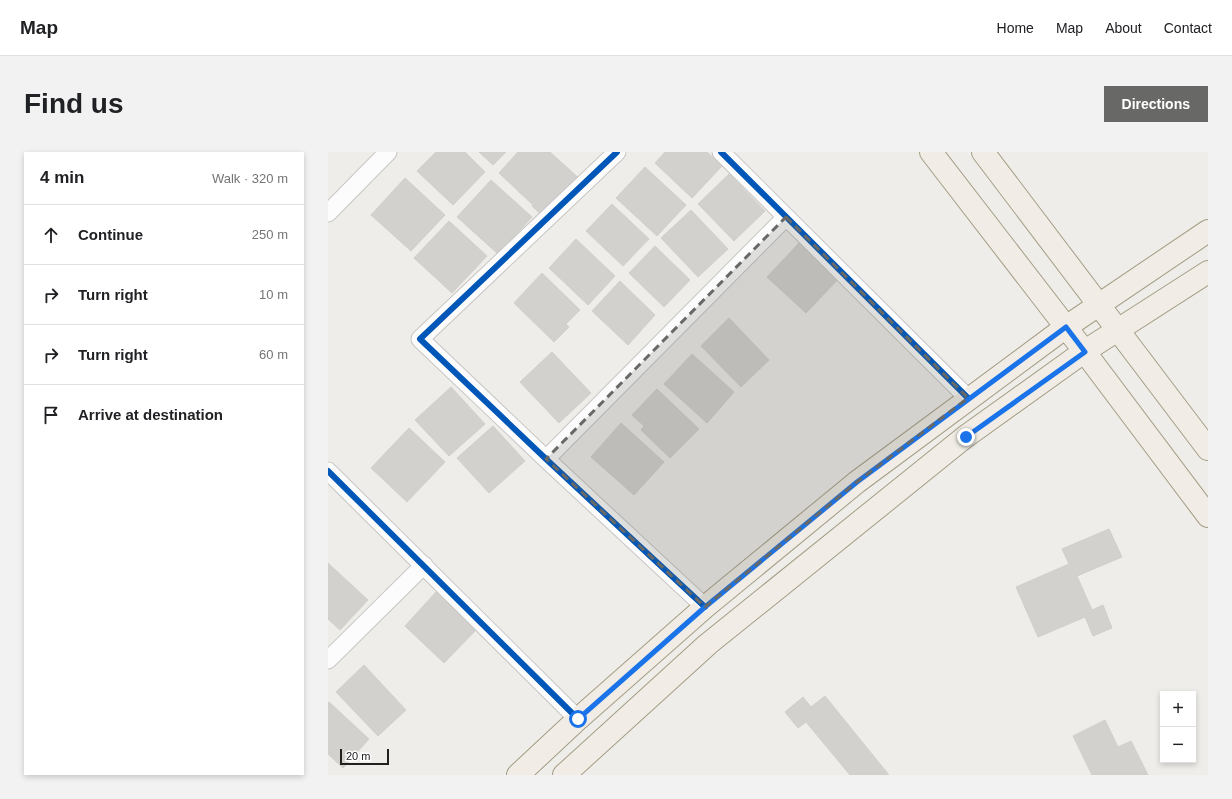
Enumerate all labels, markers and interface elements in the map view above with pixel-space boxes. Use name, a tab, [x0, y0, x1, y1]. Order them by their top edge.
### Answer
text: Map	[20, 17, 58, 38]
text: Home	[997, 20, 1034, 36]
text: Map	[1056, 20, 1083, 36]
text: About	[1105, 20, 1142, 36]
text: Contact	[1164, 20, 1212, 36]
button: Directions	[1104, 86, 1208, 122]
text: Find us	[24, 88, 124, 119]
text: 4 min	[40, 168, 84, 187]
text: Walk · 320 m	[212, 171, 288, 186]
icon: ahead	[40, 224, 62, 246]
text: Continue	[78, 226, 143, 243]
text: 250 m	[252, 227, 288, 242]
icon: right	[40, 284, 62, 306]
text: Turn right	[78, 286, 148, 303]
text: 10 m	[259, 287, 288, 302]
icon: right	[40, 344, 62, 366]
text: Turn right	[78, 346, 148, 363]
text: 60 m	[259, 347, 288, 362]
icon: arrive	[40, 404, 62, 426]
text: Arrive at destination	[78, 406, 223, 423]
route end	[957, 428, 975, 446]
map controls	[1160, 691, 1196, 763]
button: +	[1160, 691, 1196, 727]
route start	[569, 710, 587, 728]
button: −	[1160, 727, 1196, 763]
scale bar	[340, 747, 389, 766]
text: 20 m	[346, 750, 370, 762]

